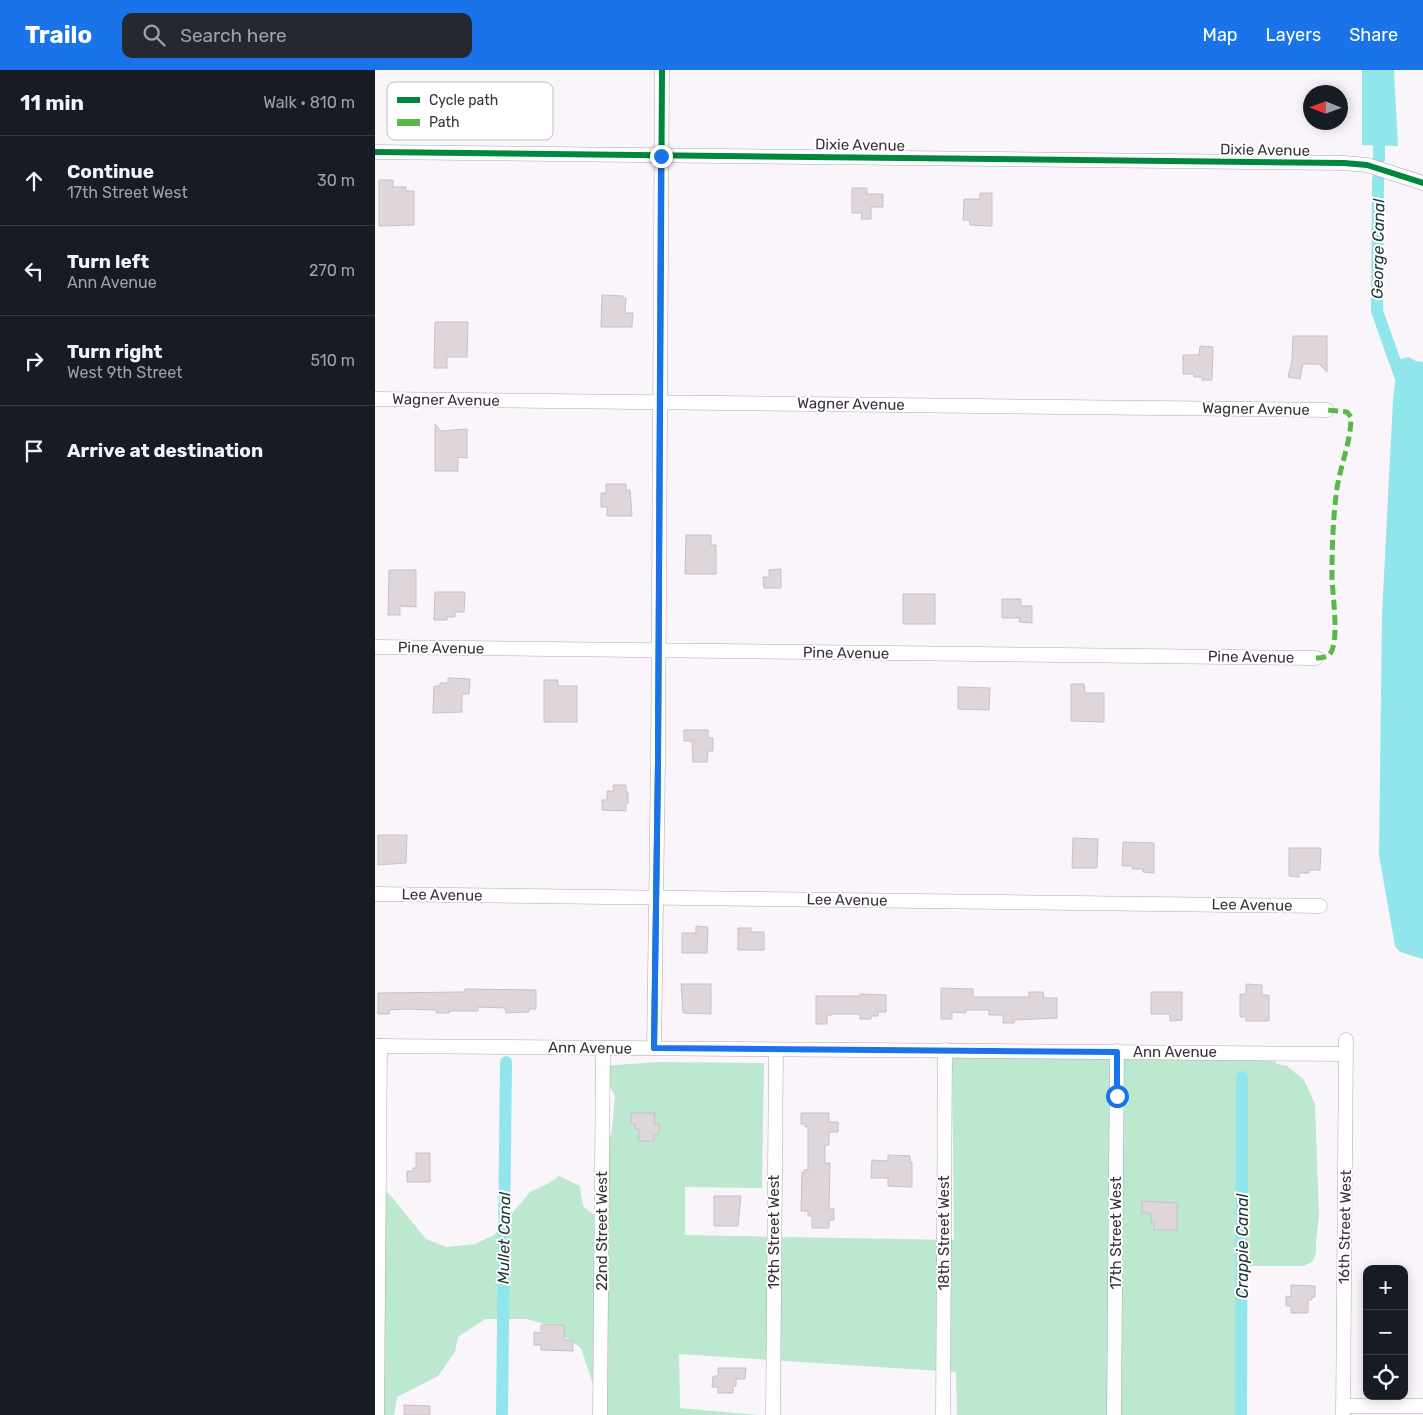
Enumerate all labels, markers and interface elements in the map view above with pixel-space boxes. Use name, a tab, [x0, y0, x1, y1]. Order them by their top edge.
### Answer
search box	[122, 13, 472, 58]
text: Trailo	[25, 21, 92, 49]
icon: search	[140, 21, 168, 49]
text: Search here	[180, 24, 287, 47]
text: Map	[1203, 24, 1238, 46]
text: Layers	[1266, 24, 1321, 46]
text: Share	[1349, 24, 1398, 46]
legend	[387, 82, 553, 140]
north arrow	[1303, 85, 1348, 130]
text: 11 min	[20, 90, 84, 115]
text: Cycle path	[429, 92, 498, 109]
text: Walk · 810 m	[263, 93, 355, 112]
text: Path	[429, 114, 460, 131]
street label: Dixie Avenue	[815, 135, 905, 155]
street label: Dixie Avenue	[1220, 140, 1310, 160]
route end	[650, 145, 673, 168]
text: Continue	[67, 160, 154, 183]
icon: ahead	[20, 167, 48, 195]
text: 30 m	[317, 171, 355, 190]
text: 17th Street West	[67, 183, 188, 202]
water label: George Canal	[1368, 198, 1388, 299]
text: Turn left	[67, 250, 149, 273]
icon: left	[20, 257, 48, 285]
text: 270 m	[309, 261, 355, 280]
text: Ann Avenue	[67, 273, 157, 292]
text: Turn right	[67, 340, 162, 363]
icon: right	[20, 347, 48, 375]
text: 510 m	[311, 351, 355, 370]
text: West 9th Street	[67, 363, 182, 382]
street label: Wagner Avenue	[392, 390, 500, 410]
street label: Wagner Avenue	[797, 394, 905, 414]
street label: Wagner Avenue	[1202, 399, 1310, 419]
icon: arrive	[20, 437, 48, 465]
text: Arrive at destination	[67, 439, 263, 462]
street label: Pine Avenue	[398, 638, 484, 658]
street label: Pine Avenue	[803, 643, 889, 663]
street label: Pine Avenue	[1208, 647, 1294, 667]
street label: Lee Avenue	[401, 885, 483, 905]
street label: Lee Avenue	[806, 890, 888, 910]
street label: Lee Avenue	[1211, 895, 1293, 915]
street label: Ann Avenue	[548, 1038, 632, 1058]
street label: Ann Avenue	[1133, 1043, 1217, 1061]
route start	[1106, 1085, 1129, 1108]
street label: 16th Street West	[1335, 1169, 1355, 1284]
street label: 22nd Street West	[593, 1171, 611, 1291]
street label: 19th Street West	[765, 1175, 783, 1289]
street label: 18th Street West	[935, 1175, 953, 1291]
street label: 17th Street West	[1107, 1176, 1125, 1290]
water label: Mullet Canal	[494, 1191, 514, 1284]
water label: Crappie Canal	[1233, 1192, 1252, 1298]
map controls	[1363, 1265, 1408, 1400]
button: +	[1363, 1265, 1408, 1310]
button: −	[1363, 1310, 1408, 1355]
button: locate	[1363, 1355, 1408, 1400]

